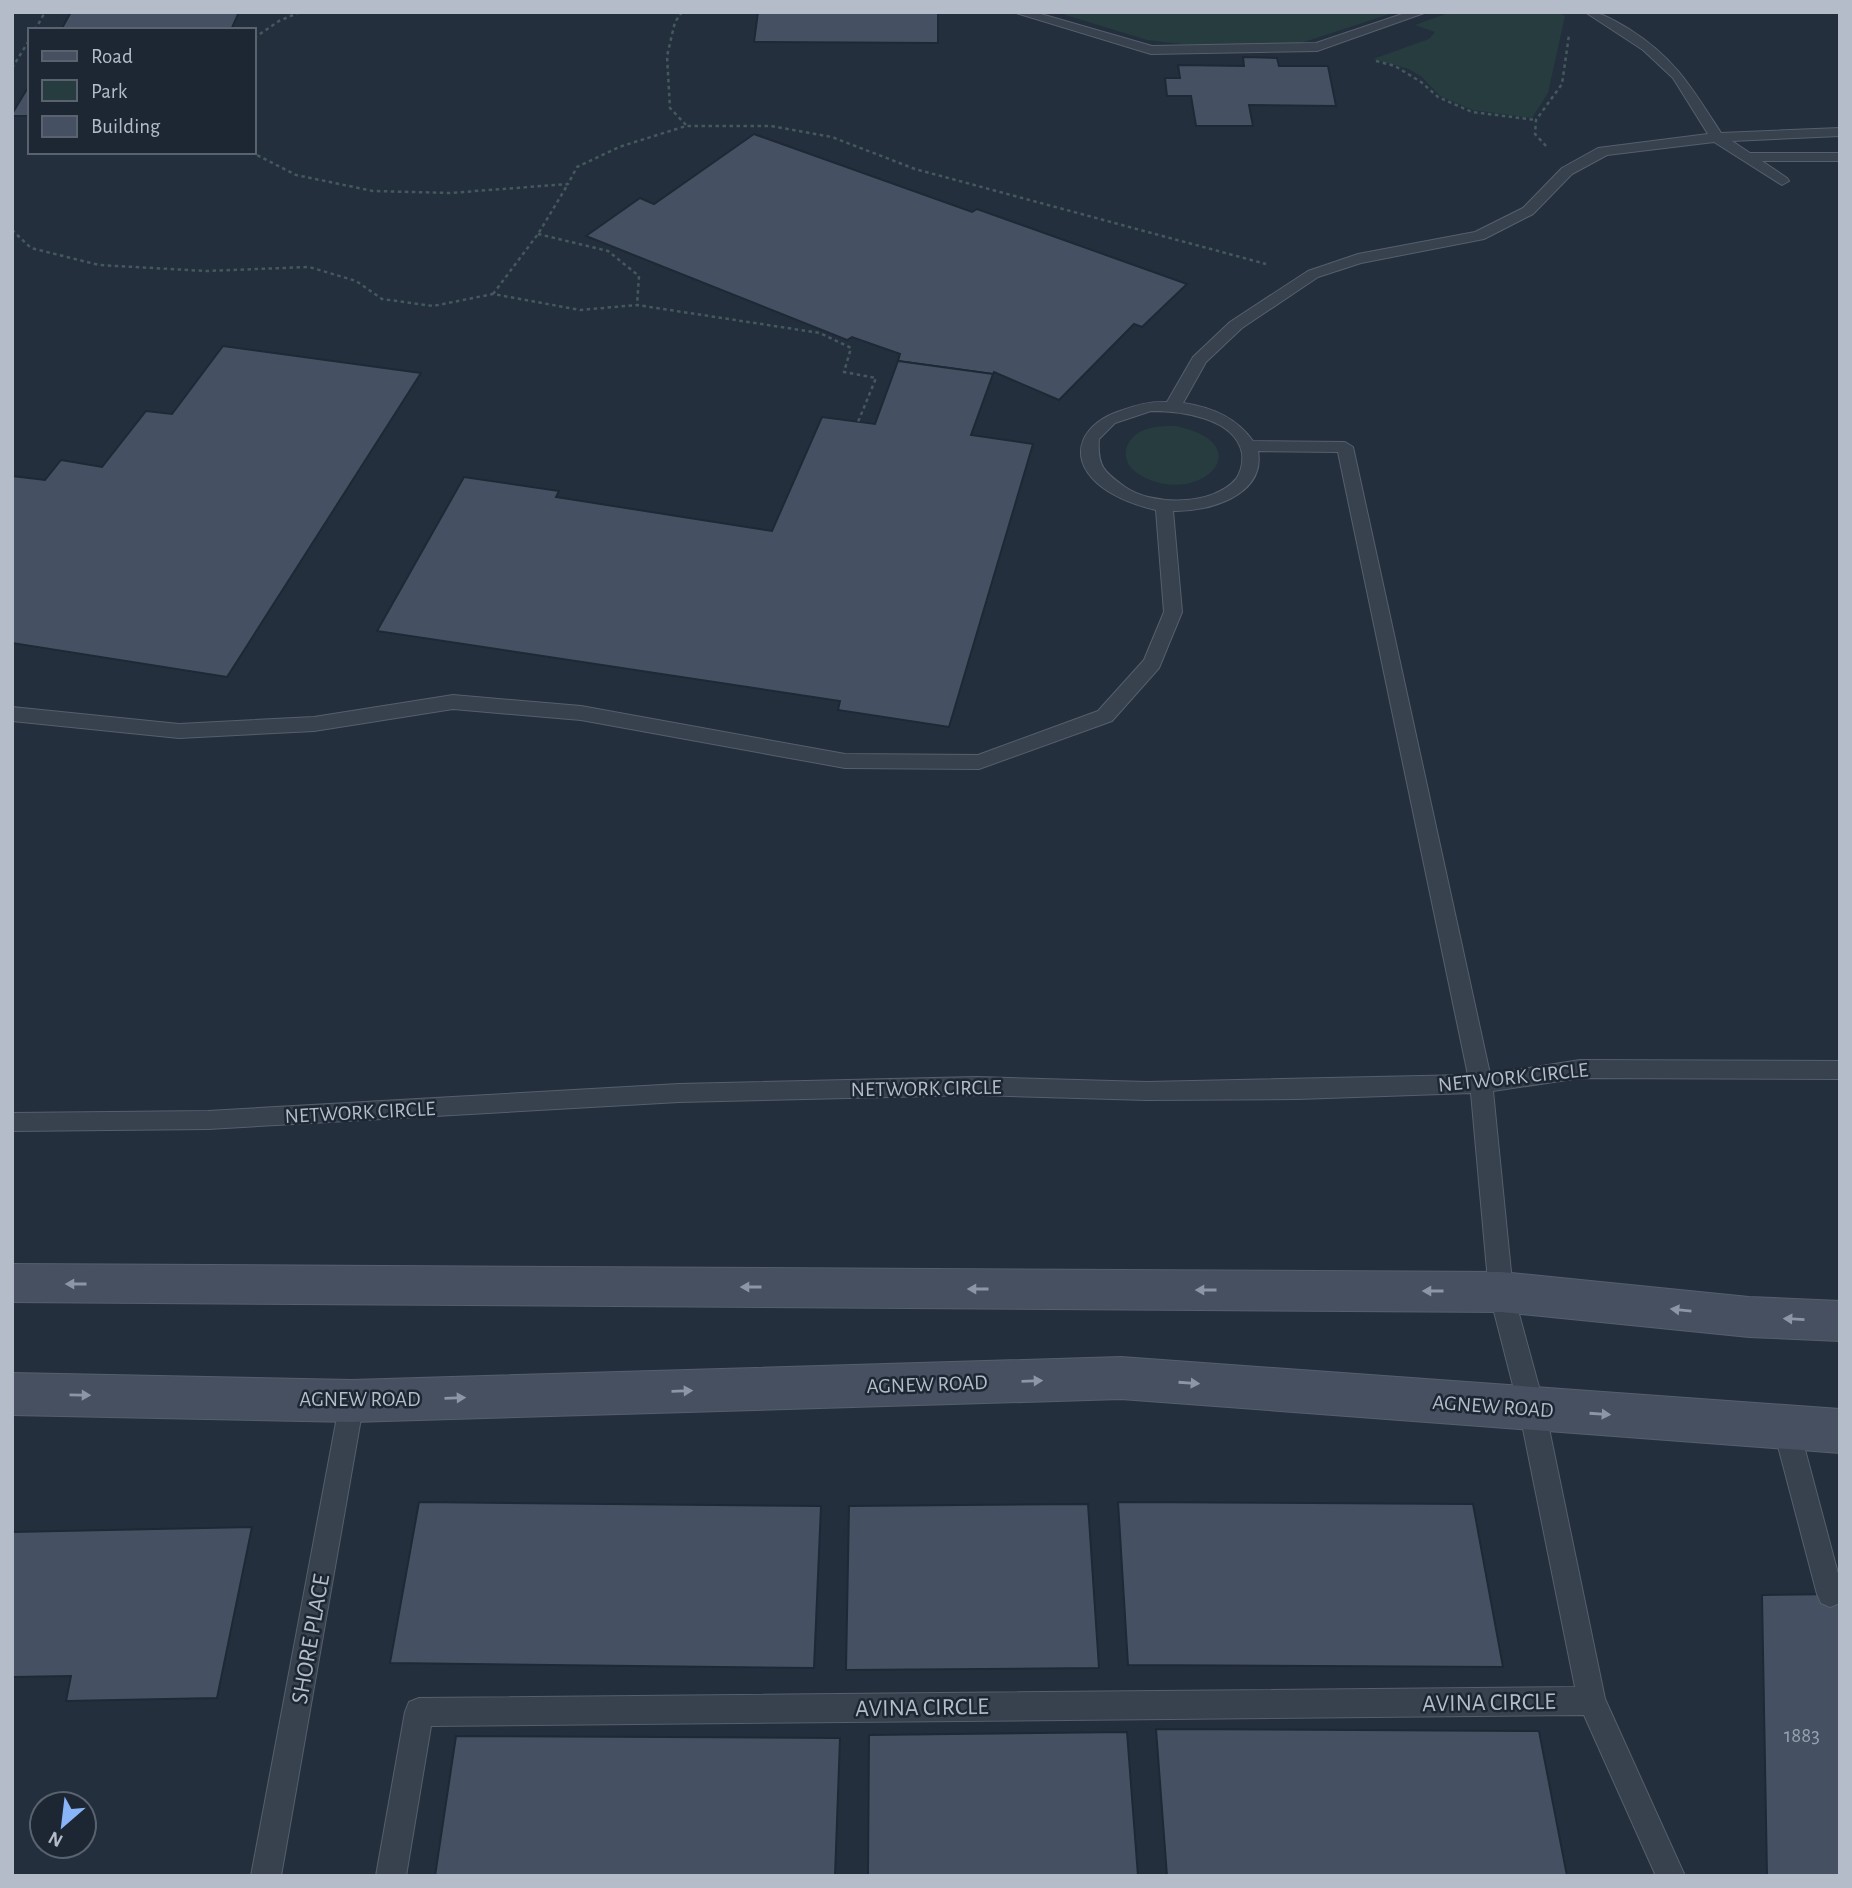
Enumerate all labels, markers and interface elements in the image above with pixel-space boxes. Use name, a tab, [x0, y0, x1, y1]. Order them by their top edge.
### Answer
legend	[28, 28, 256, 154]
text: Road	[91, 46, 133, 67]
text: Park	[91, 81, 128, 102]
text: Building	[91, 116, 161, 137]
street label: NETWORK CIRCLE	[1437, 1059, 1589, 1096]
street label: NETWORK CIRCLE	[850, 1077, 1002, 1100]
street label: NETWORK CIRCLE	[284, 1098, 436, 1127]
one-way arrow	[65, 1278, 87, 1289]
one-way arrow	[739, 1282, 761, 1293]
one-way arrow	[967, 1283, 989, 1295]
one-way arrow	[1194, 1284, 1216, 1296]
one-way arrow	[1422, 1285, 1444, 1297]
one-way arrow	[1670, 1304, 1692, 1315]
one-way arrow	[1783, 1313, 1805, 1324]
street label: AGNEW ROAD	[866, 1372, 988, 1397]
one-way arrow	[1021, 1375, 1043, 1386]
one-way arrow	[1178, 1378, 1200, 1389]
one-way arrow	[672, 1386, 694, 1397]
one-way arrow	[70, 1389, 92, 1401]
street label: AGNEW ROAD	[299, 1389, 421, 1410]
one-way arrow	[444, 1392, 466, 1404]
street label: AGNEW ROAD	[1432, 1392, 1554, 1421]
one-way arrow	[1589, 1409, 1611, 1420]
street label: SHORE PLACE	[288, 1572, 334, 1706]
street label: AVINA CIRCLE	[1422, 1690, 1556, 1716]
street label: AVINA CIRCLE	[855, 1695, 989, 1721]
house number: 1883	[1784, 1725, 1820, 1746]
north arrow	[28, 1790, 98, 1860]
text: N	[45, 1827, 66, 1850]

